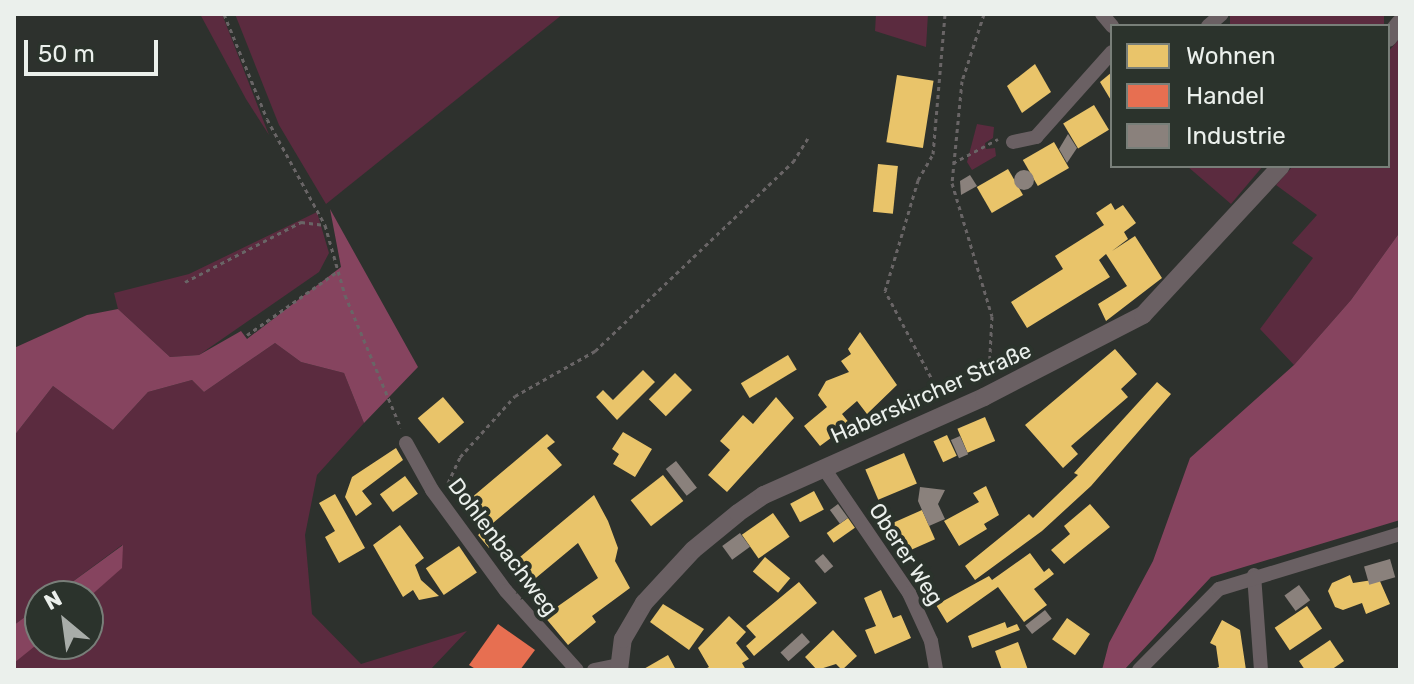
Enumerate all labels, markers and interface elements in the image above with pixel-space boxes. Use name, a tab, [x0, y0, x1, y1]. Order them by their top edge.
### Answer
scale bar	[28, 24, 162, 74]
legend	[1110, 24, 1390, 168]
text: 50 m	[38, 40, 95, 68]
text: Wohnen	[1186, 42, 1276, 70]
text: Handel	[1186, 82, 1264, 110]
text: Industrie	[1186, 122, 1286, 150]
street label: Haberskircher Straße	[826, 337, 1036, 449]
street label: Dohlenbachweg	[443, 473, 563, 621]
street label: Oberer Weg	[863, 498, 949, 610]
north arrow	[24, 580, 104, 660]
text: N	[40, 585, 67, 616]

